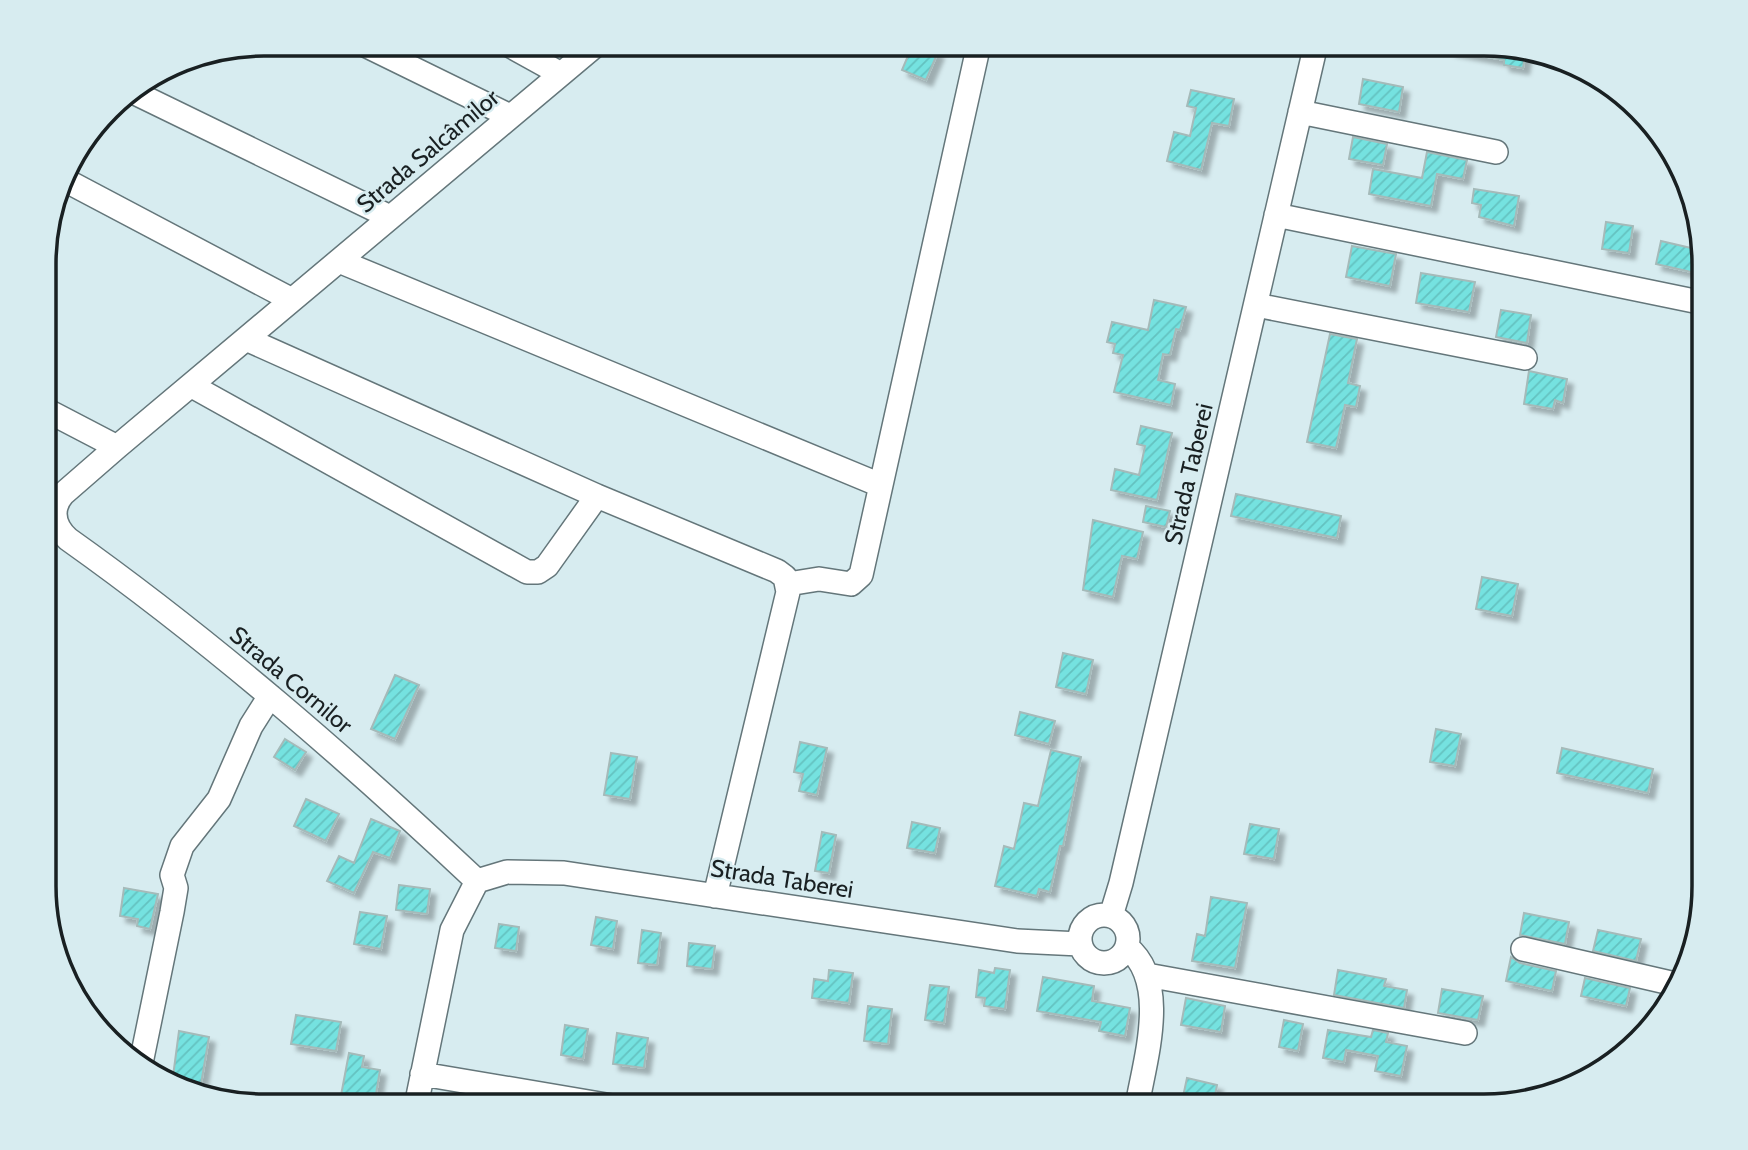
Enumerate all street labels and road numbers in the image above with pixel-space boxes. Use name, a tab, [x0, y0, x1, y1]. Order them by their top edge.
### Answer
street label: Strada Salcâmilor	[351, 82, 505, 219]
street label: Strada Taberei	[1158, 400, 1219, 547]
street label: Strada Cornilor	[224, 620, 359, 740]
street label: Strada Taberei	[709, 853, 855, 904]

